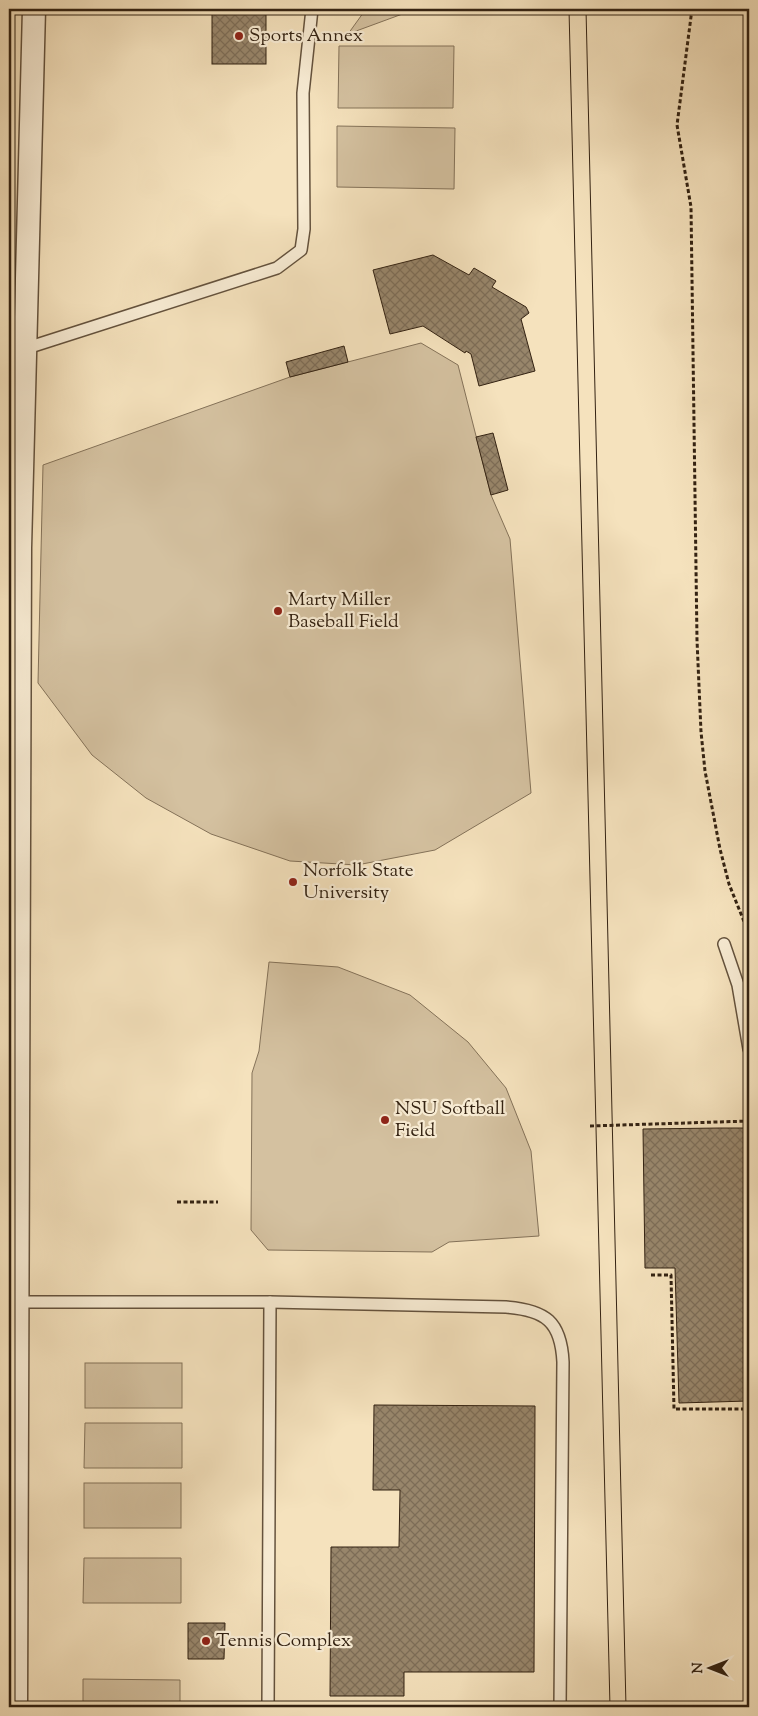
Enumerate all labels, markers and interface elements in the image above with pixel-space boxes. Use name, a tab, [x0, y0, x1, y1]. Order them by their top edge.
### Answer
place label: Sports Annex	[249, 23, 363, 50]
marker: Sports Annex	[233, 30, 245, 42]
place label: Marty Miller Baseball Field	[288, 587, 399, 636]
marker: Marty Miller Baseball Field	[272, 605, 284, 617]
place label: Norfolk State University	[303, 858, 414, 907]
marker: Norfolk State University	[287, 876, 299, 888]
place label: NSU Softball Field	[395, 1096, 505, 1145]
marker: NSU Softball Field	[379, 1114, 391, 1126]
place label: Tennis Complex	[216, 1628, 351, 1655]
marker: Tennis Complex	[200, 1635, 212, 1647]
north arrow	[686, 1644, 736, 1694]
text: N	[689, 1662, 709, 1674]

